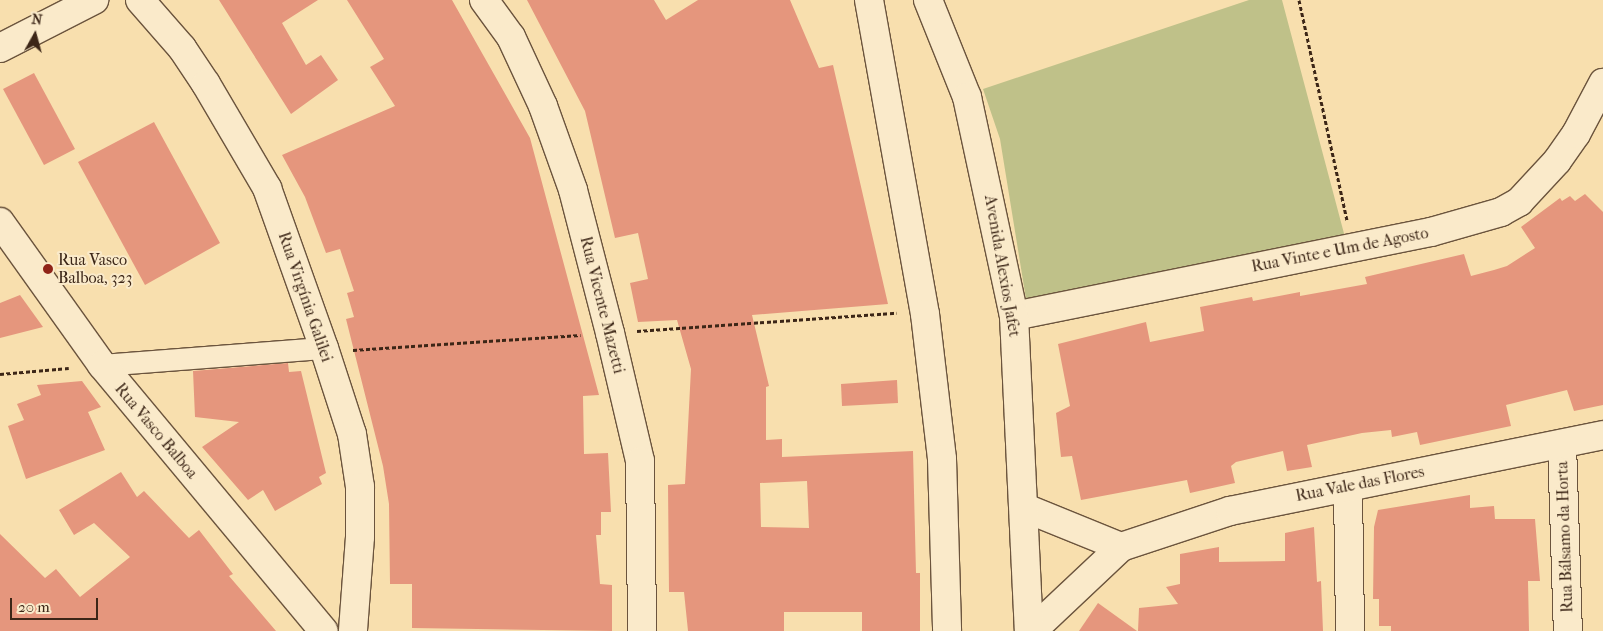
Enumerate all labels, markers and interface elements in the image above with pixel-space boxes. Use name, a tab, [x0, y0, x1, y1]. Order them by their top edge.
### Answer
north arrow	[10, 10, 60, 60]
text: N	[31, 11, 43, 29]
street label: Avenida Alexios Jafet	[980, 194, 1024, 338]
street label: Rua Vinte e Um de Agosto	[1250, 223, 1430, 277]
street label: Rua Virgínia Galilei	[274, 230, 336, 364]
street label: Rua Vicente Mazetti	[576, 234, 628, 376]
place label: Rua Vasco Balboa, 323	[58, 250, 132, 288]
marker: Rua Vasco Balboa, 323	[42, 263, 54, 275]
street label: Rua Vasco Balboa	[111, 379, 201, 483]
street label: Rua Bálsamo da Horta	[1553, 461, 1577, 613]
street label: Rua Vale das Flores	[1294, 462, 1426, 506]
scale bar	[12, 588, 100, 620]
text: 20 m	[18, 598, 50, 616]

